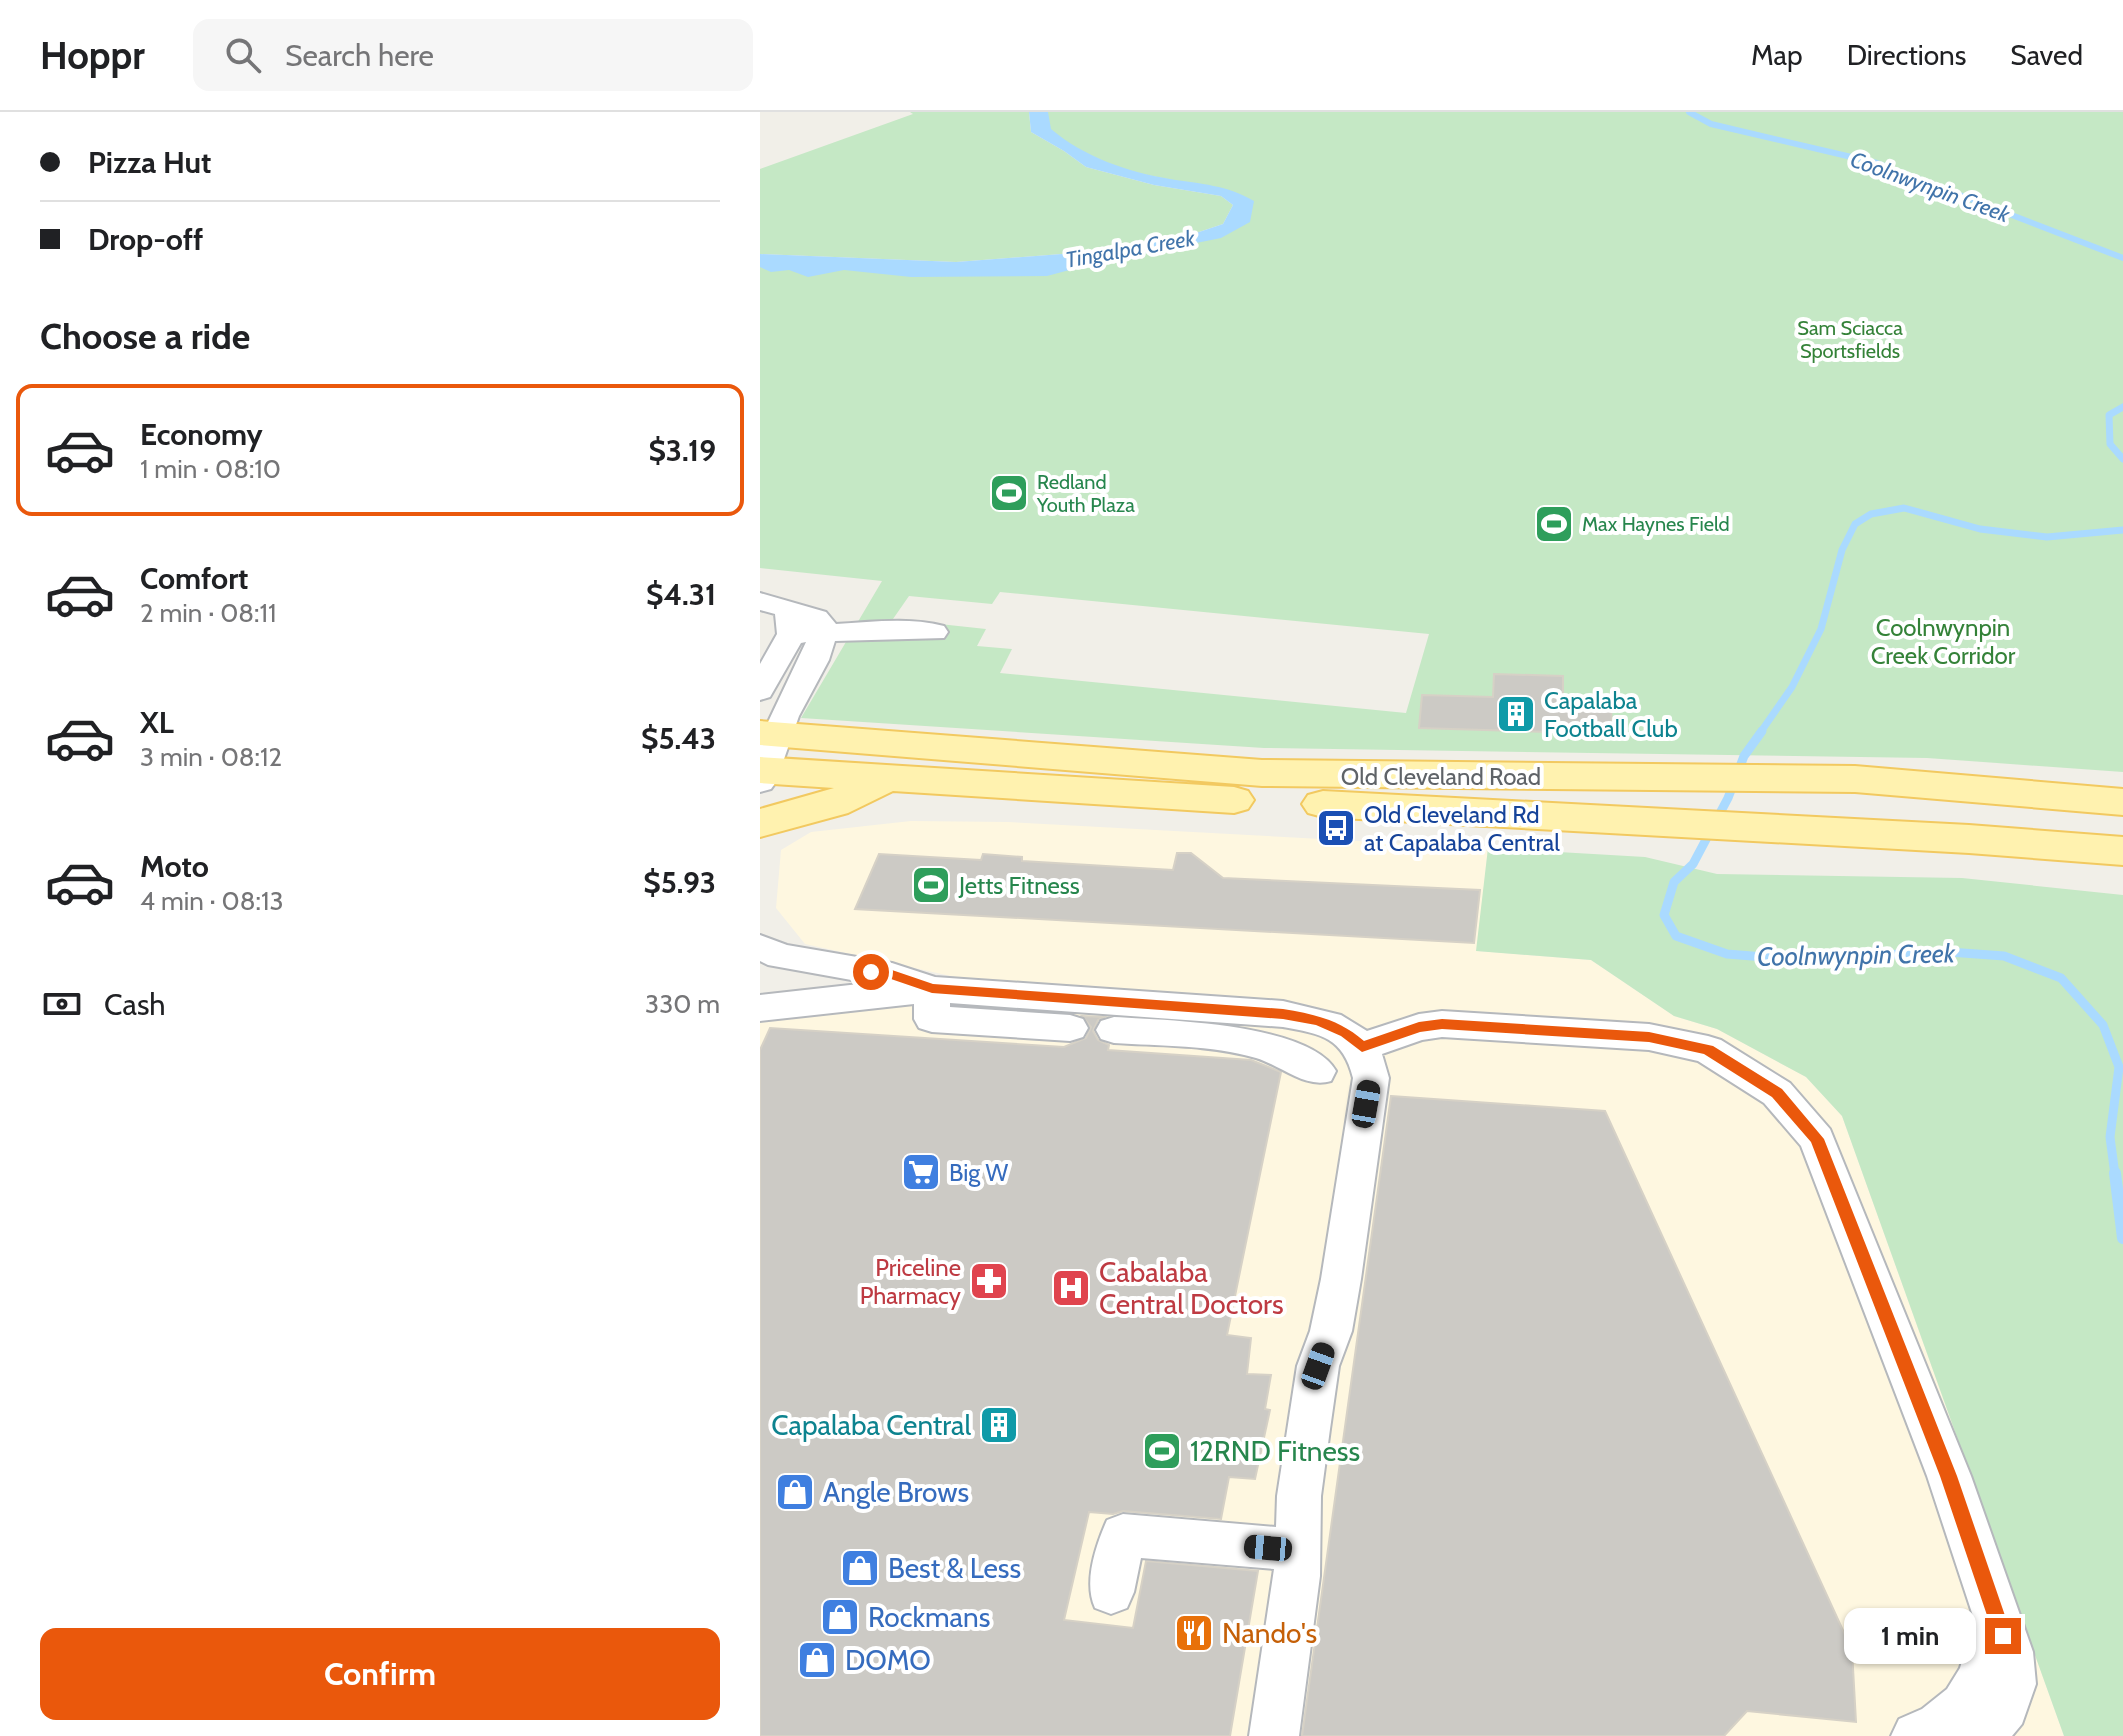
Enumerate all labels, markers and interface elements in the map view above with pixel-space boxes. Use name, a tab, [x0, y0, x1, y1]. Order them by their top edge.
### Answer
search box	[193, 19, 753, 91]
text: Hoppr	[40, 32, 145, 79]
icon: search	[221, 33, 265, 77]
text: Search here	[285, 37, 434, 74]
text: Map	[1751, 38, 1803, 72]
text: Directions	[1847, 38, 1966, 72]
text: Saved	[2010, 38, 2083, 72]
text: Pizza Hut	[88, 144, 211, 181]
water label: Coolnwynpin Creek	[1847, 146, 2014, 229]
text: Drop-off	[88, 221, 203, 258]
water label: Tingalpa Creek	[1063, 224, 1197, 274]
text: Choose a ride	[40, 314, 250, 358]
park label: Sam Sciacca Sportsfields	[1797, 316, 1903, 363]
icon: car	[44, 414, 116, 486]
text: Economy	[140, 416, 263, 453]
text: $3.19	[648, 432, 716, 469]
text: 1 min · 08:10	[140, 453, 281, 485]
place label: Redland Youth Plaza	[1036, 470, 1135, 517]
sports icon: Redland Youth Plaza	[988, 472, 1030, 514]
sports icon: Max Haynes Field	[1533, 503, 1575, 545]
place label: Max Haynes Field	[1582, 512, 1730, 536]
icon: car	[44, 558, 116, 630]
text: Comfort	[140, 560, 248, 597]
text: $4.31	[646, 576, 716, 613]
text: 2 min · 08:11	[140, 597, 276, 629]
park label: Coolnwynpin Creek Corridor	[1871, 613, 2016, 670]
place label: Capalaba Football Club	[1544, 686, 1678, 743]
building icon: Capalaba Football Club	[1495, 693, 1537, 735]
icon: car	[44, 702, 116, 774]
text: XL	[140, 704, 174, 741]
text: $5.43	[641, 720, 716, 757]
text: 3 min · 08:12	[140, 741, 282, 773]
street label: Old Cleveland Road	[1341, 762, 1541, 791]
place label: Old Cleveland Rd at Capalaba Central	[1364, 800, 1560, 857]
bus stop icon: Old Cleveland Rd at Capalaba Central	[1315, 807, 1357, 849]
icon: car	[44, 846, 116, 918]
text: Moto	[140, 848, 209, 885]
text: $5.93	[643, 864, 716, 901]
sports icon: Jetts Fitness	[910, 864, 952, 906]
place label: Jetts Fitness	[958, 871, 1080, 900]
text: 4 min · 08:13	[140, 885, 283, 917]
water label: Coolnwynpin Creek	[1757, 937, 1956, 973]
route start	[853, 954, 889, 990]
icon: cash	[40, 982, 84, 1026]
text: Cash	[104, 986, 166, 1023]
text: 330 m	[645, 988, 720, 1020]
car	[1350, 1078, 1382, 1130]
supermarket icon: Big W	[900, 1151, 942, 1193]
place label: Big W	[949, 1158, 1009, 1187]
place label: Priceline Pharmacy	[860, 1253, 961, 1310]
place label: Cabalaba Central Doctors	[1099, 1255, 1284, 1321]
pharmacy icon: Priceline Pharmacy	[968, 1260, 1010, 1302]
hospital icon: Cabalaba Central Doctors	[1050, 1267, 1092, 1309]
car	[1299, 1339, 1337, 1393]
building icon: Capalaba Central	[978, 1404, 1020, 1446]
place label: Capalaba Central	[771, 1408, 971, 1442]
sports icon: 12RND Fitness	[1141, 1430, 1183, 1472]
place label: 12RND Fitness	[1190, 1434, 1360, 1468]
shop icon: Angle Brows	[774, 1471, 816, 1513]
place label: Angle Brows	[823, 1475, 969, 1509]
car	[1243, 1534, 1293, 1562]
shop icon: Best & Less	[839, 1547, 881, 1589]
place label: Best & Less	[888, 1551, 1021, 1585]
shop icon: Rockmans	[819, 1596, 861, 1638]
place label: Rockmans	[868, 1600, 990, 1634]
callout: 1 min	[1843, 1608, 1975, 1664]
restaurant icon: Nando's	[1173, 1612, 1215, 1654]
place label: Nando's	[1222, 1616, 1317, 1650]
route end	[1985, 1618, 2021, 1654]
text: 1 min	[1881, 1620, 1939, 1652]
button: Confirm	[40, 1628, 720, 1720]
shop icon: DOMO	[796, 1639, 838, 1681]
place label: DOMO	[845, 1643, 931, 1677]

